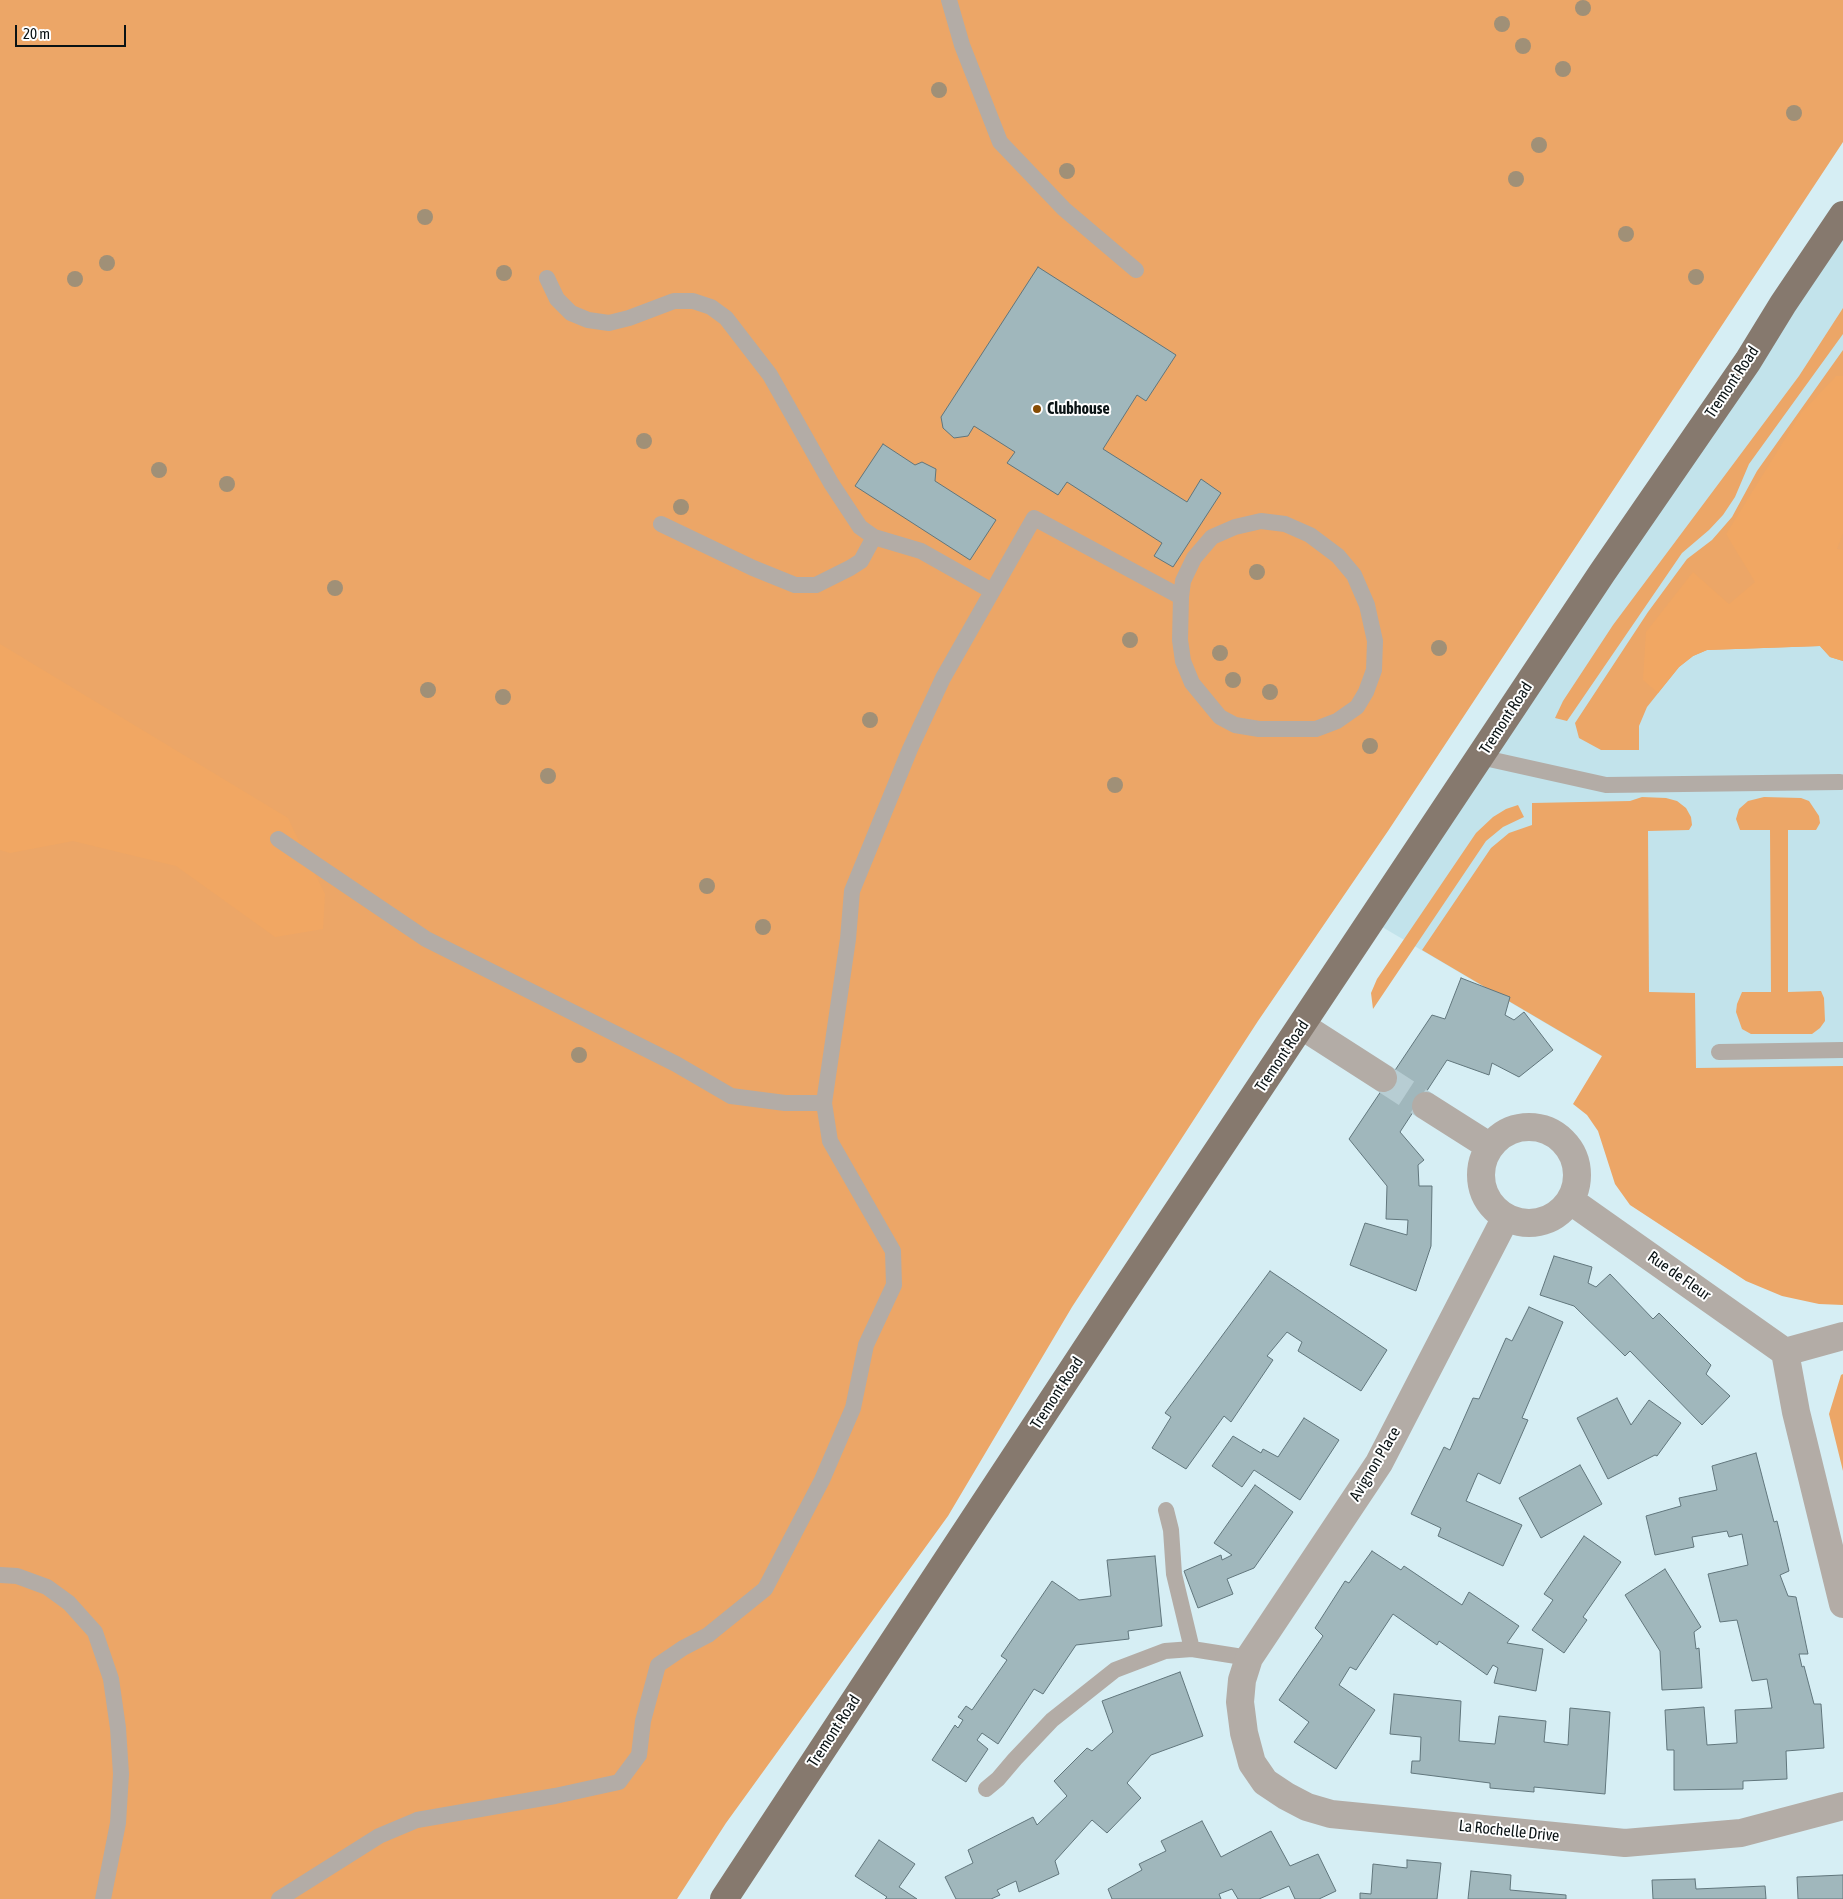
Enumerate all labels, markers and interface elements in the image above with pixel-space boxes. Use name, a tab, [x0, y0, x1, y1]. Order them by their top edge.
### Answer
scale bar	[18, 15, 129, 47]
text: 20 m	[23, 25, 50, 42]
street label: Tremont Road	[1701, 343, 1763, 421]
place label: Clubhouse	[1047, 399, 1110, 419]
marker: Clubhouse	[1031, 403, 1043, 415]
street label: Tremont Road	[1476, 678, 1536, 758]
street label: Tremont Road	[1251, 1017, 1313, 1095]
street label: Rue de Fleur	[1644, 1247, 1714, 1305]
street label: Tremont Road	[1027, 1353, 1087, 1433]
street label: Avignon Place	[1345, 1424, 1405, 1504]
street label: Tremont Road	[804, 1691, 864, 1771]
street label: La Rochelle Drive	[1458, 1816, 1560, 1846]

